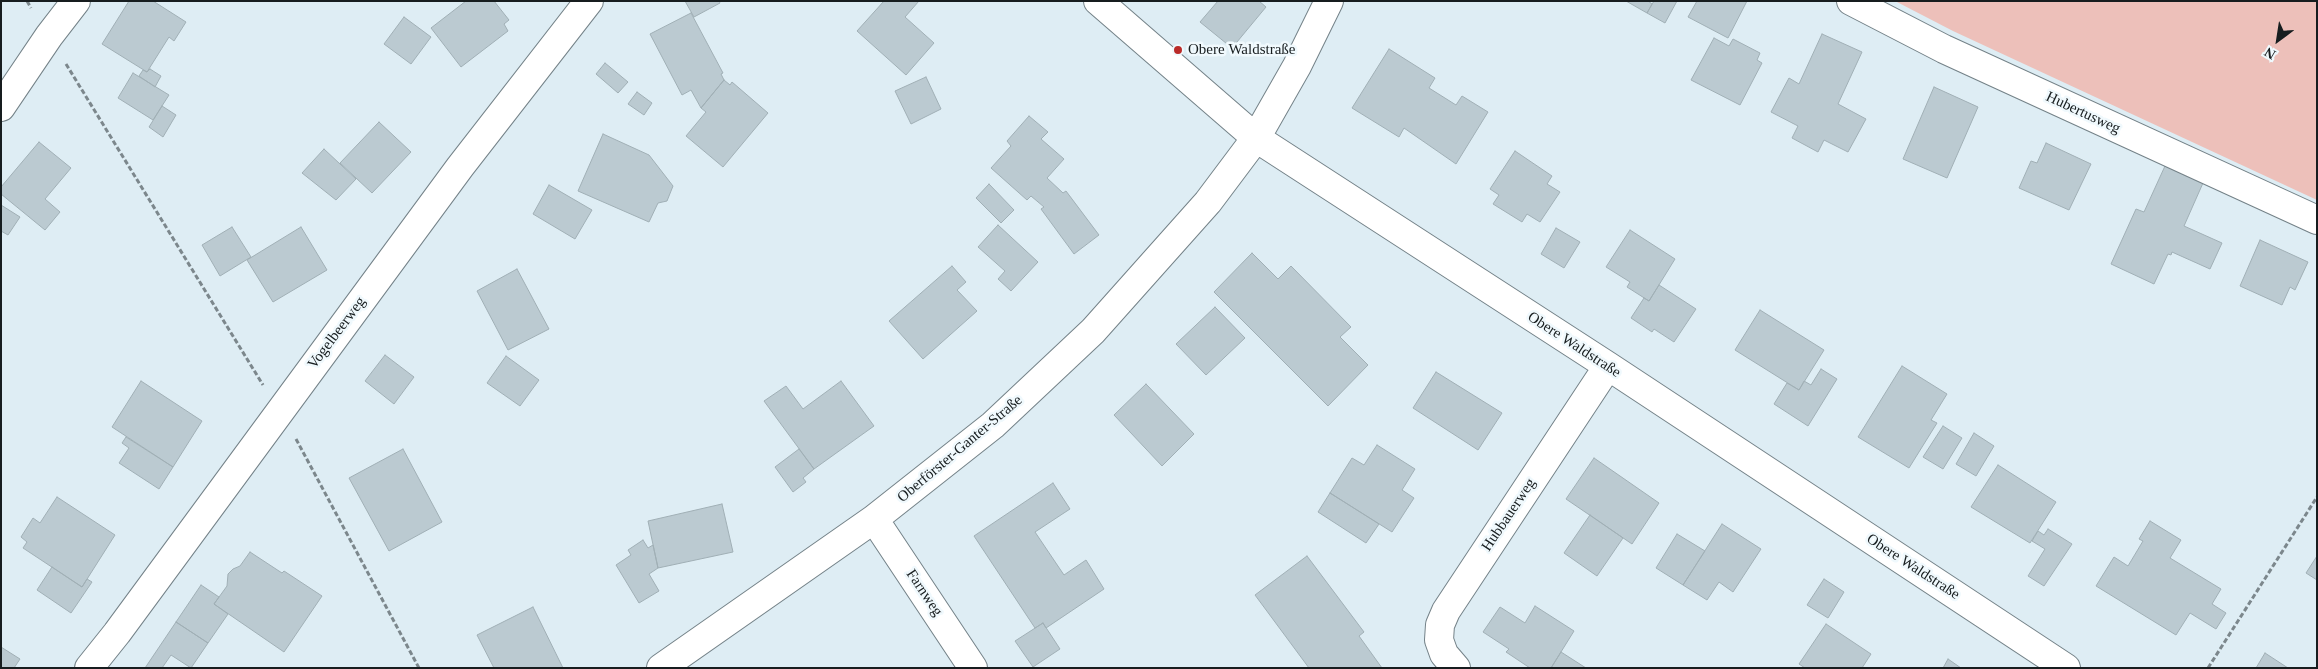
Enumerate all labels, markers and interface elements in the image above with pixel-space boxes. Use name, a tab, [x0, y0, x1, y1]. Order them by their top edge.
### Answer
north arrow	[2253, 15, 2303, 65]
place label: Obere Waldstraße	[1188, 41, 1295, 59]
marker: Obere Waldstraße	[1172, 44, 1184, 56]
text: N	[2262, 44, 2278, 62]
street label: Hubertusweg	[2043, 88, 2123, 138]
street label: Vogelbeerweg	[304, 293, 370, 373]
street label: Obere Waldstraße	[1524, 308, 1624, 382]
street label: Oberförster-Ganter-Straße	[894, 391, 1026, 507]
street label: Hubbauerweg	[1478, 475, 1540, 555]
street label: Obere Waldstraße	[1863, 530, 1963, 604]
street label: Farnweg	[902, 566, 946, 620]

